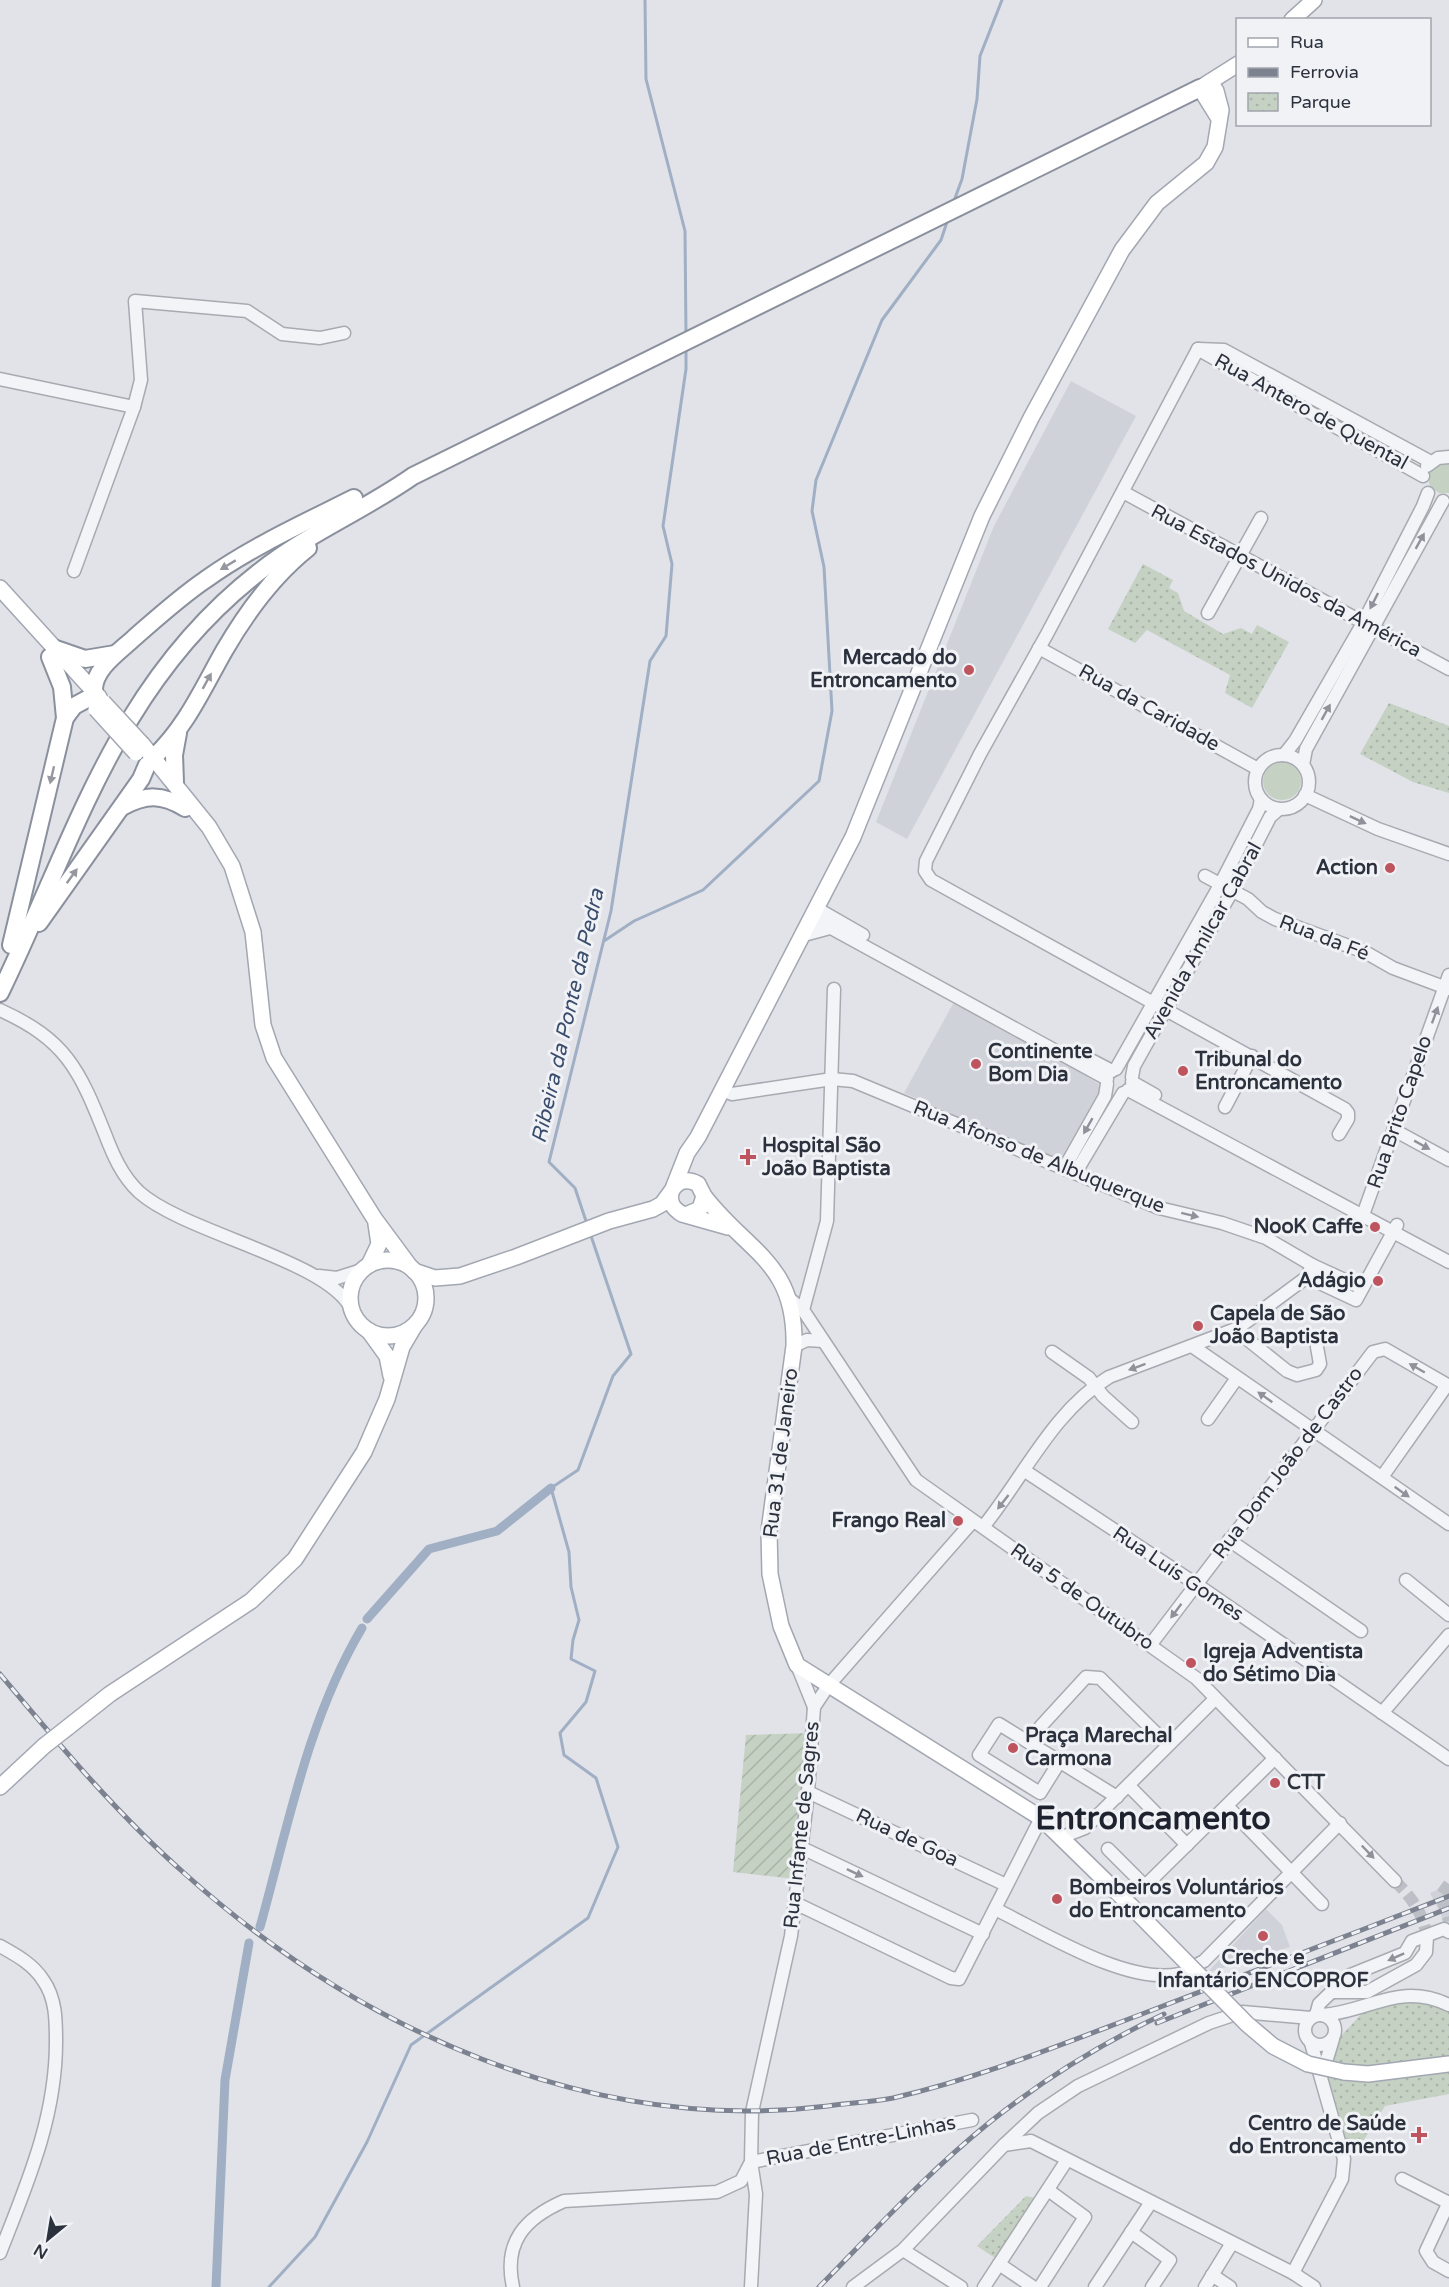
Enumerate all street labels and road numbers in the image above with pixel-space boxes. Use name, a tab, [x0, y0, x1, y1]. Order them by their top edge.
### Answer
street label: Rua Antero de Quental	[1210, 349, 1412, 475]
street label: Rua Estados Unidos da América	[1147, 499, 1425, 663]
street label: Rua da Caridade	[1074, 659, 1224, 757]
street label: Avenida Amilcar Cabral	[1139, 838, 1267, 1044]
street label: Rua da Fé	[1276, 910, 1372, 966]
street label: Rua Brito Capelo	[1363, 1032, 1437, 1192]
street label: Rua Afonso de Albuquerque	[910, 1095, 1168, 1219]
street label: Rua Dom João de Castro	[1208, 1362, 1368, 1564]
street label: Rua 31 de Janeiro	[759, 1367, 803, 1539]
street label: Rua Luís Gomes	[1108, 1521, 1248, 1627]
street label: Rua 5 de Outubro	[1005, 1538, 1159, 1656]
street label: Rua Infante de Sagres	[779, 1720, 825, 1930]
street label: Rua de Goa	[852, 1804, 962, 1872]
street label: Rua de Entre-Linhas	[764, 2111, 958, 2171]

